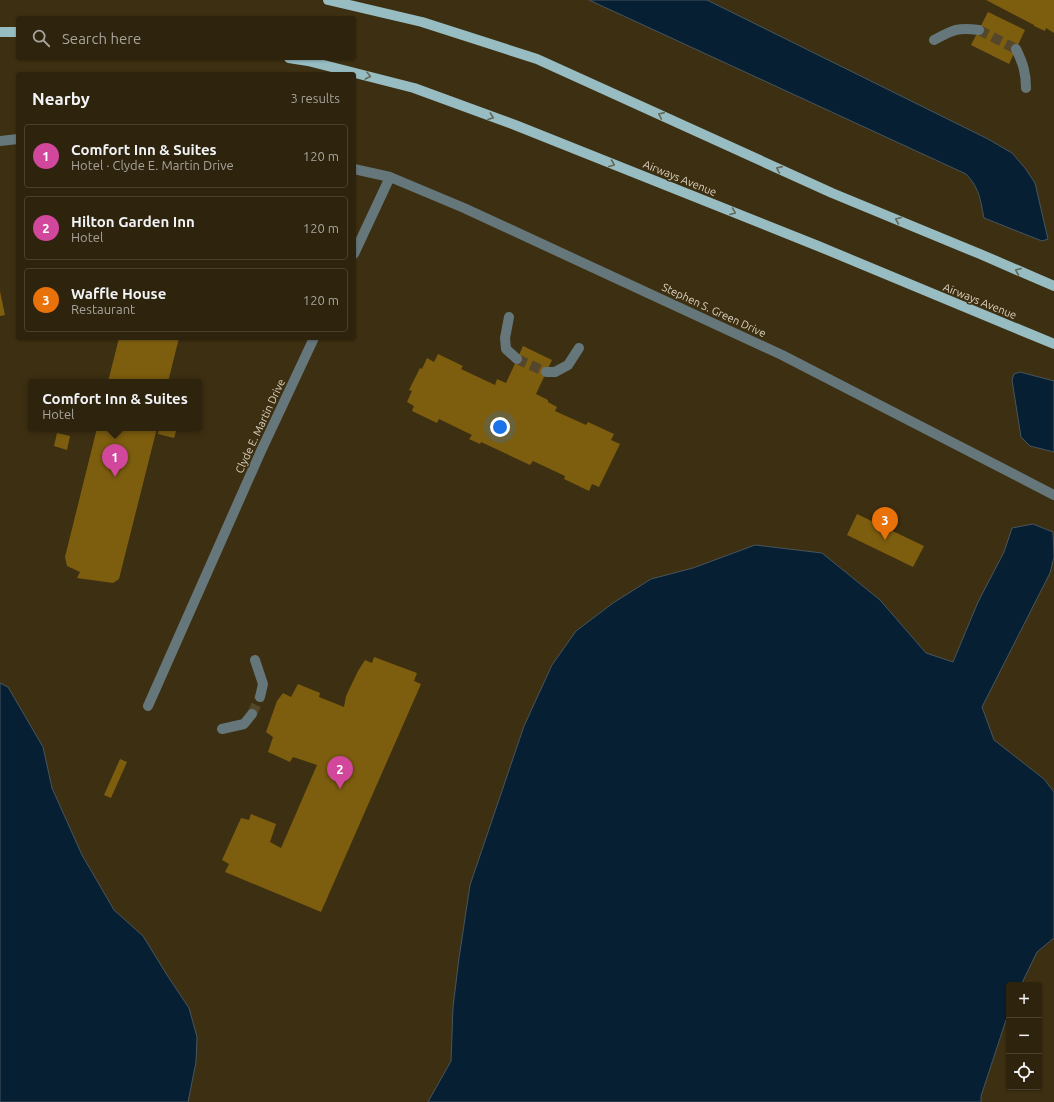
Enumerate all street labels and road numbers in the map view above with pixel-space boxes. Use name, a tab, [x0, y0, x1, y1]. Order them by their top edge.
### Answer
street label: Airways Avenue	[642, 158, 718, 198]
street label: Stephen S. Green Drive	[660, 281, 768, 339]
street label: Airways Avenue	[942, 281, 1018, 321]
street label: Clyde E. Martin Drive	[233, 377, 287, 475]

